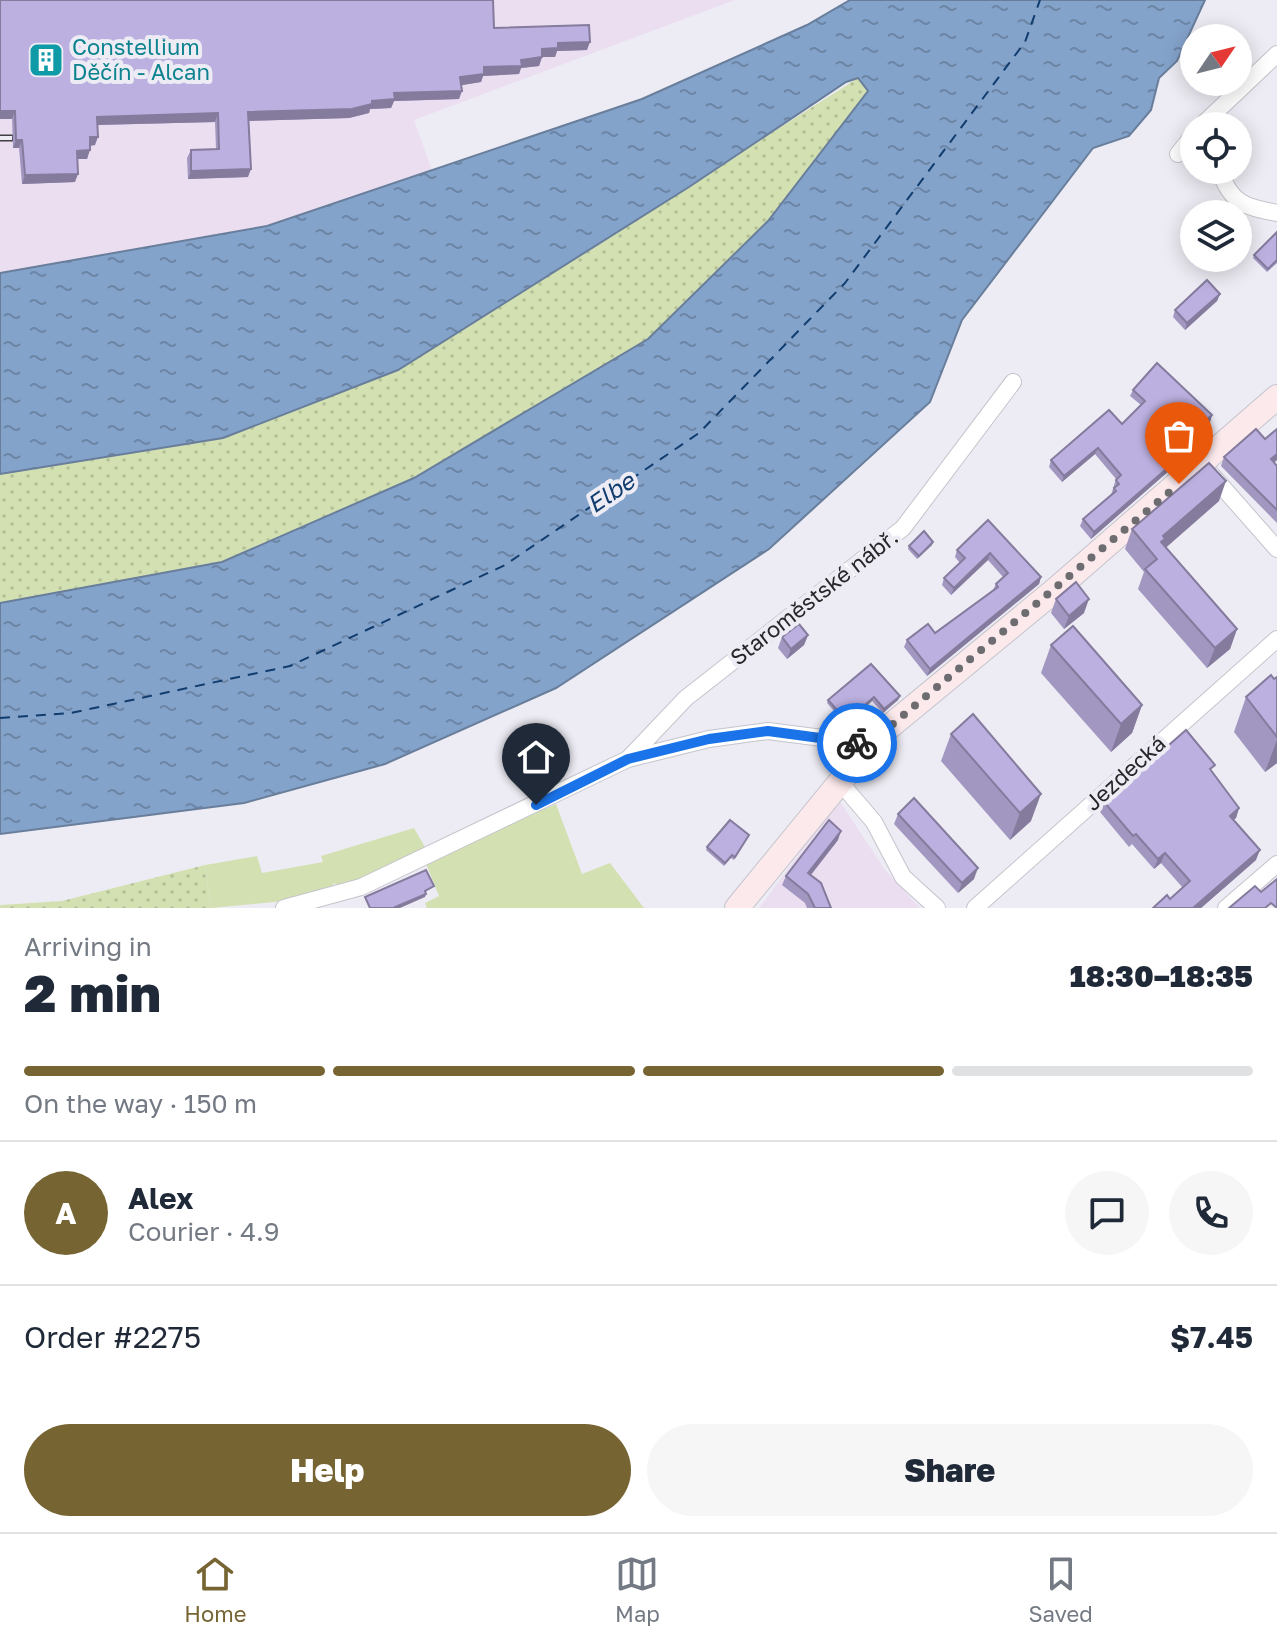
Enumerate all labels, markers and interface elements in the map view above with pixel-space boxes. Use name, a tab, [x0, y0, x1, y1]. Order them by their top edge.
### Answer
north arrow	[1180, 24, 1252, 96]
map controls	[1180, 24, 1252, 272]
place label: Constellium Děčín - Alcan	[72, 33, 210, 85]
building icon: Constellium Děčín - Alcan	[27, 41, 65, 79]
button: locate	[1180, 112, 1252, 184]
button: layers	[1180, 200, 1252, 272]
pin	[1145, 402, 1213, 484]
icon: bag	[1157, 414, 1201, 458]
water label: Elbe	[581, 464, 641, 518]
street label: Staroměstské nábř.	[724, 523, 903, 671]
courier	[817, 703, 897, 783]
icon: bike	[835, 721, 879, 765]
pin	[502, 723, 570, 805]
street label: Jezdecká	[1079, 729, 1171, 816]
icon: home	[514, 735, 558, 779]
text: Arriving in	[24, 931, 152, 962]
text: 18:30–18:35	[1070, 958, 1253, 994]
text: 2 min	[24, 961, 161, 1023]
text: On the way · 150 m	[24, 1088, 257, 1119]
button: chat	[1065, 1171, 1149, 1255]
button: phone	[1169, 1171, 1253, 1255]
text: Alex	[128, 1180, 193, 1216]
text: A	[55, 1195, 77, 1231]
text: Courier · 4.9	[128, 1216, 280, 1247]
text: Order #2275	[24, 1319, 201, 1355]
text: $7.45	[1170, 1319, 1253, 1355]
button: Help	[24, 1424, 631, 1516]
button: Share	[647, 1424, 1253, 1516]
tab: Home	[184, 1552, 246, 1627]
tab: Map	[615, 1552, 660, 1627]
tab: Saved	[1028, 1552, 1093, 1627]

